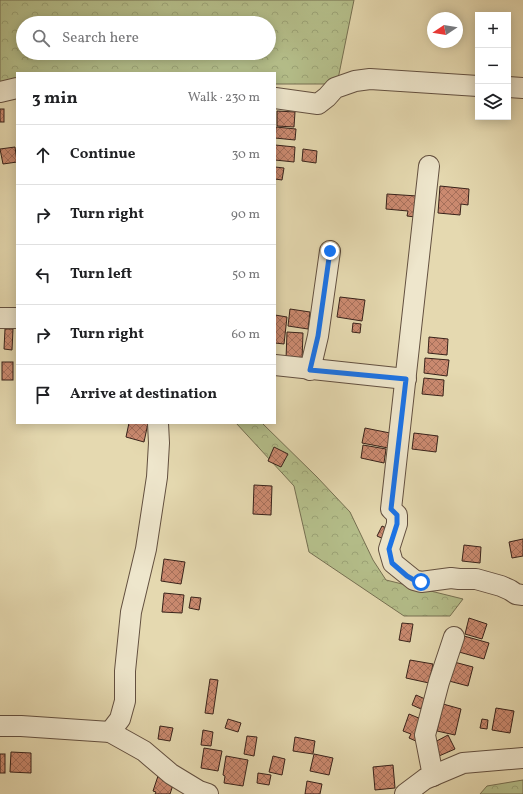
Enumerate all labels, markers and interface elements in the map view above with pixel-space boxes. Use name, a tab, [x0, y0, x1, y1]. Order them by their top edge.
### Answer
north arrow	[427, 12, 463, 48]
map controls	[475, 12, 511, 120]
button: +	[475, 12, 511, 48]
search box	[16, 16, 276, 60]
icon: search	[30, 27, 52, 49]
text: Search here	[62, 28, 139, 49]
button: −	[475, 48, 511, 84]
button: layers	[475, 84, 511, 120]
text: 3 min	[32, 87, 78, 110]
text: Walk · 230 m	[188, 89, 260, 107]
icon: ahead	[32, 144, 54, 166]
text: Continue	[70, 144, 135, 165]
text: 30 m	[232, 146, 260, 164]
icon: right	[32, 204, 54, 226]
text: Turn right	[70, 204, 144, 225]
text: 90 m	[231, 206, 260, 224]
route end	[321, 242, 339, 260]
icon: left	[32, 264, 54, 286]
text: Turn left	[70, 264, 132, 285]
text: 50 m	[232, 266, 260, 284]
icon: right	[32, 324, 54, 346]
text: Turn right	[70, 324, 144, 345]
text: 60 m	[232, 326, 260, 344]
icon: arrive	[32, 384, 54, 406]
text: Arrive at destination	[70, 384, 217, 405]
route start	[412, 573, 430, 591]

